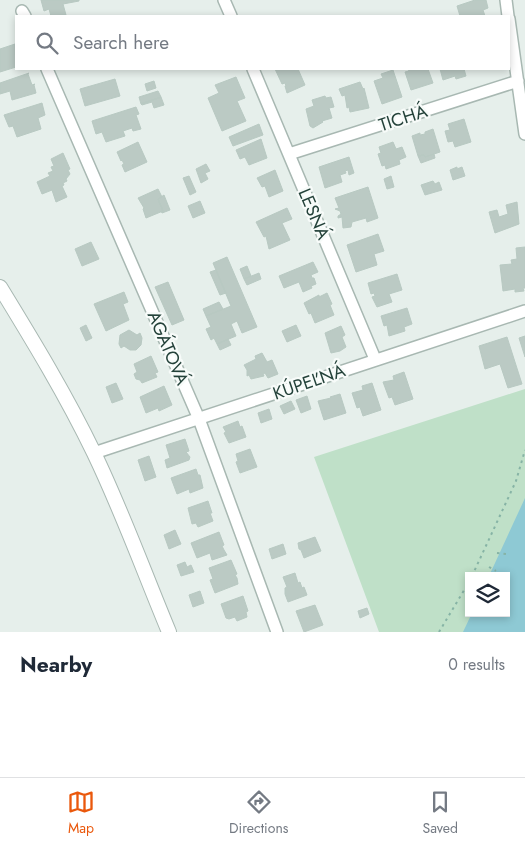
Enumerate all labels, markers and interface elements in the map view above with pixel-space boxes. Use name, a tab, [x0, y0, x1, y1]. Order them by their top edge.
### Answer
search box	[15, 15, 510, 70]
icon: search	[33, 29, 61, 57]
text: Search here	[73, 29, 169, 56]
street label: TICHÁ	[375, 98, 431, 138]
street label: LESNÁ	[292, 184, 337, 244]
street label: AGÁTOVÁ	[141, 307, 195, 389]
street label: KÚPEĽNÁ	[269, 357, 349, 407]
map controls	[465, 572, 510, 617]
button: layers	[465, 572, 510, 617]
text: Nearby	[20, 650, 92, 680]
text: 0 results	[448, 653, 505, 676]
tab: Map	[67, 788, 95, 838]
tab: Directions	[229, 788, 288, 838]
tab: Saved	[422, 788, 458, 838]

